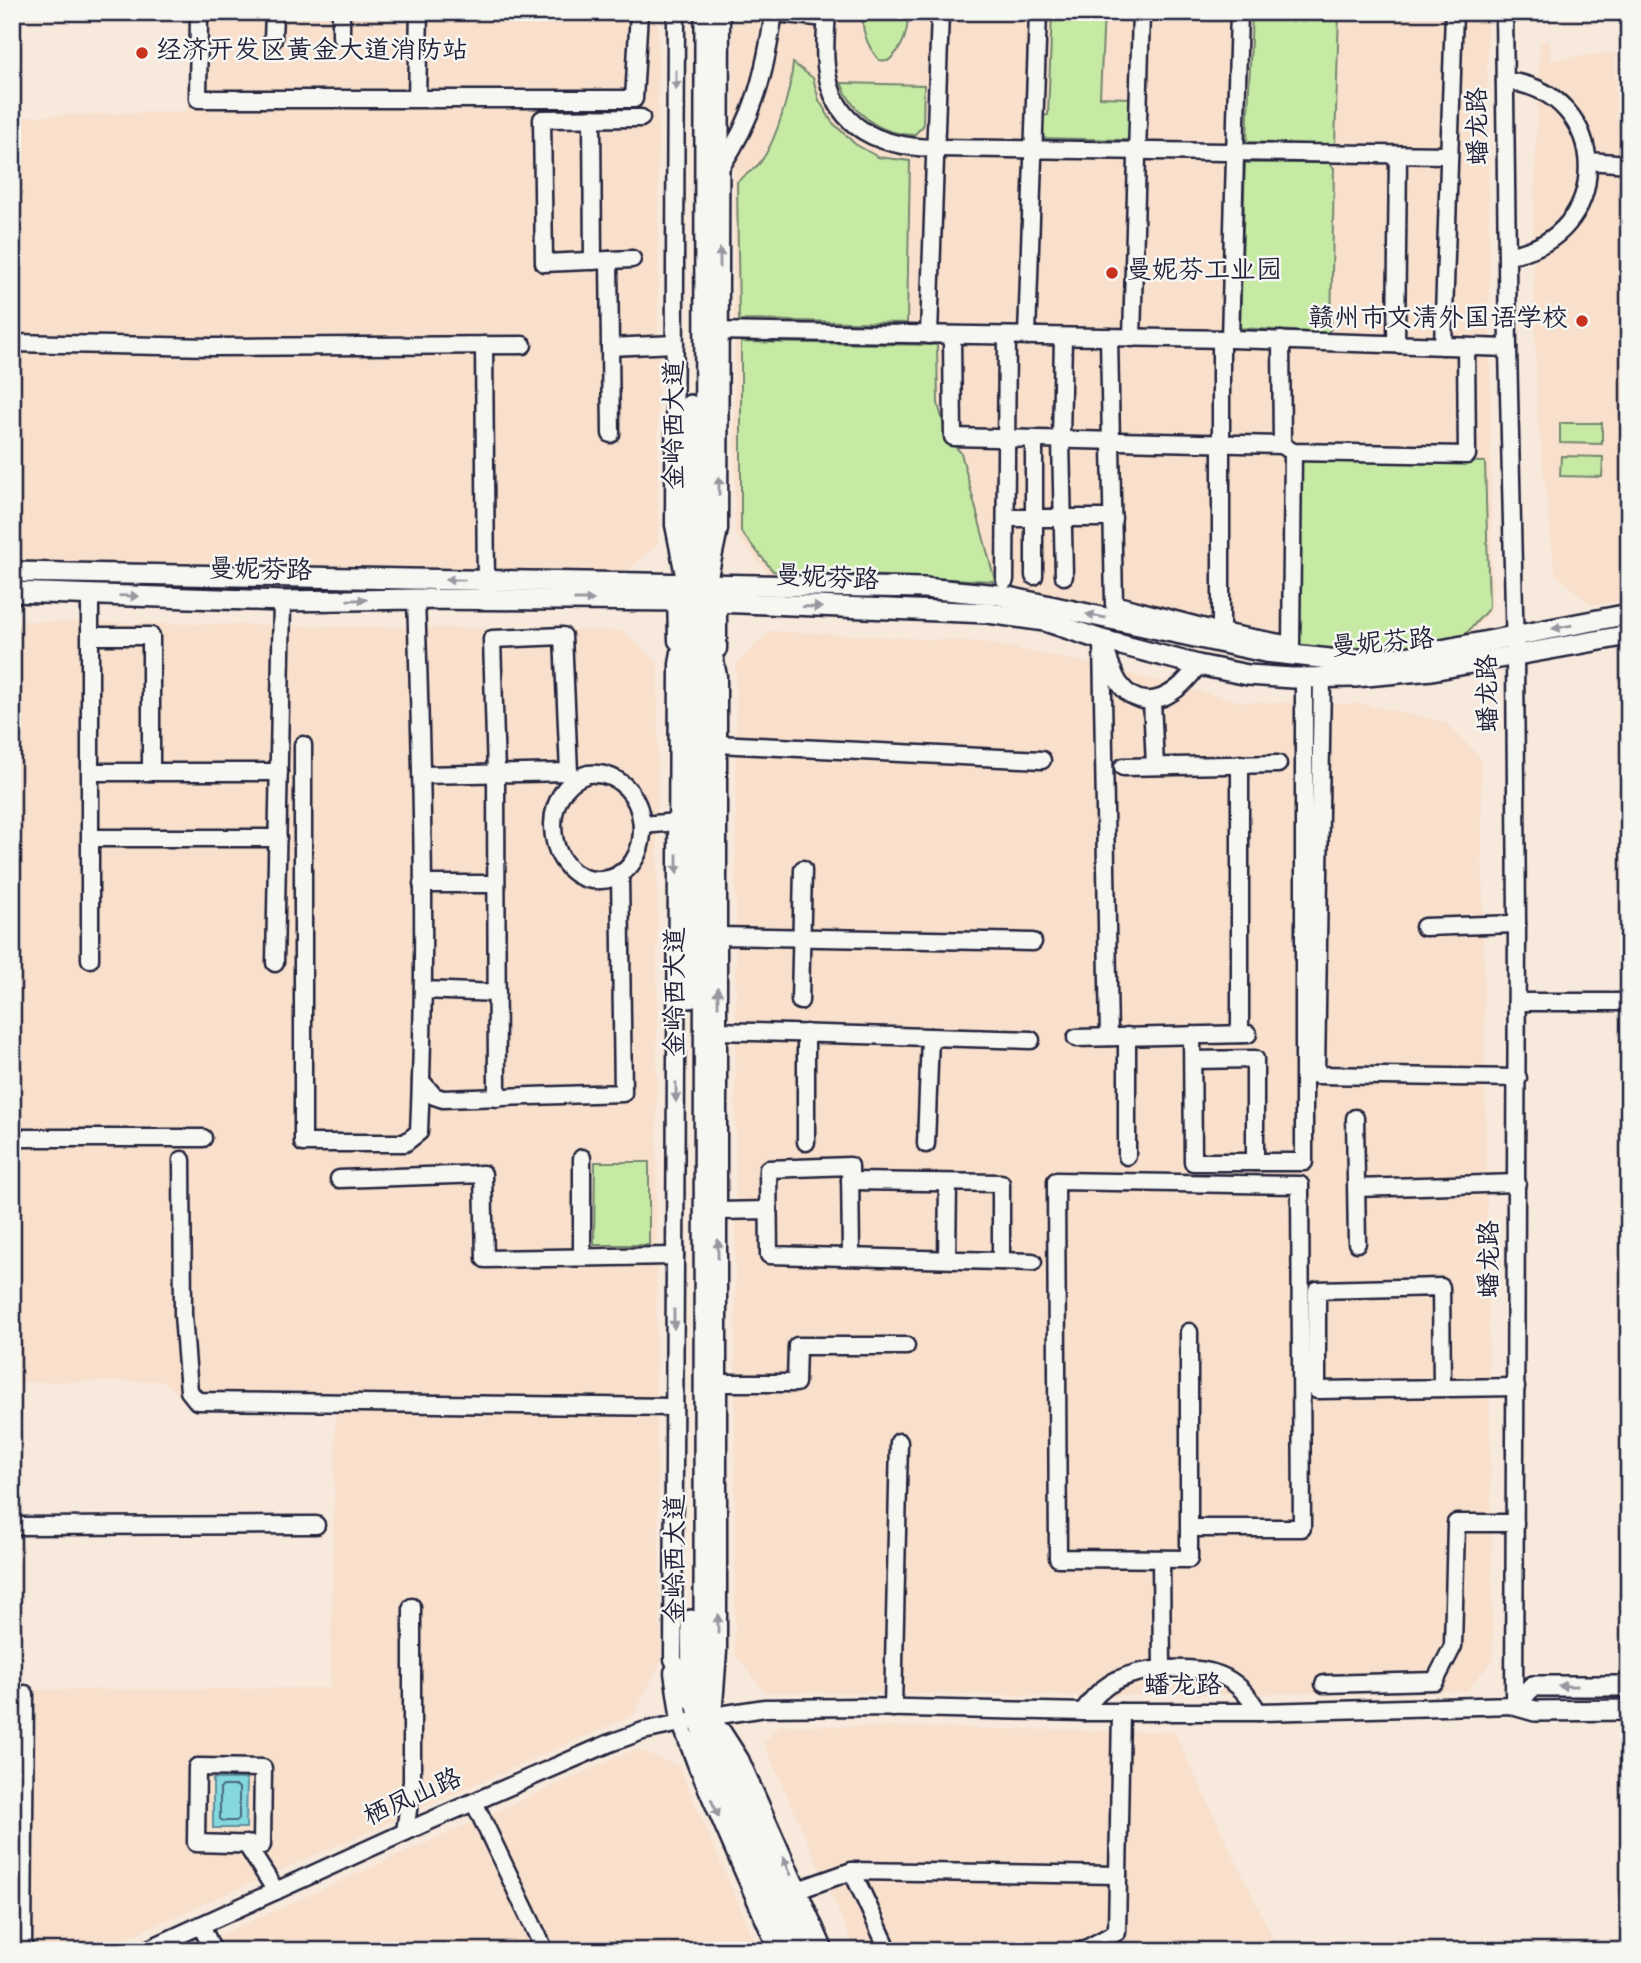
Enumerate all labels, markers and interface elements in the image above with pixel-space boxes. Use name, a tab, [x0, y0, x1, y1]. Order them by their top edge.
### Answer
place label: 经济开发区黄金大道消防站	[156, 36, 468, 69]
marker: 经济开发区黄金大道消防站	[134, 45, 150, 61]
one-way arrow	[670, 70, 681, 92]
street label: 蟠龙路	[1463, 87, 1497, 165]
one-way arrow	[714, 247, 726, 269]
place label: 曼妮芬工业园	[1126, 256, 1282, 289]
marker: 曼妮芬工业园	[1104, 265, 1120, 281]
place label: 赣州市文清外国语学校	[1308, 304, 1568, 337]
marker: 赣州市文清外国语学校	[1574, 313, 1590, 329]
street label: 金岭西大道	[660, 360, 693, 490]
one-way arrow	[713, 474, 725, 496]
street label: 曼妮芬路	[208, 555, 312, 589]
street label: 曼妮芬路	[774, 561, 880, 599]
one-way arrow	[444, 574, 466, 585]
one-way arrow	[119, 590, 141, 601]
one-way arrow	[346, 594, 368, 606]
one-way arrow	[574, 594, 596, 606]
one-way arrow	[801, 601, 823, 612]
one-way arrow	[1085, 610, 1107, 621]
one-way arrow	[1551, 622, 1573, 633]
street label: 曼妮芬路	[1330, 624, 1436, 666]
street label: 蟠龙路	[1473, 654, 1507, 732]
one-way arrow	[671, 853, 683, 875]
street label: 金岭西大道	[661, 927, 694, 1057]
one-way arrow	[712, 986, 724, 1008]
one-way arrow	[670, 1081, 681, 1103]
street label: 蟠龙路	[1475, 1220, 1508, 1298]
one-way arrow	[712, 1238, 724, 1260]
one-way arrow	[669, 1308, 680, 1330]
street label: 金岭西大道	[661, 1494, 694, 1624]
one-way arrow	[712, 1612, 724, 1634]
street label: 蟠龙路	[1144, 1671, 1222, 1704]
one-way arrow	[1556, 1680, 1578, 1692]
street label: 栖凤山路	[359, 1763, 468, 1835]
one-way arrow	[710, 1798, 721, 1819]
one-way arrow	[781, 1856, 793, 1876]

